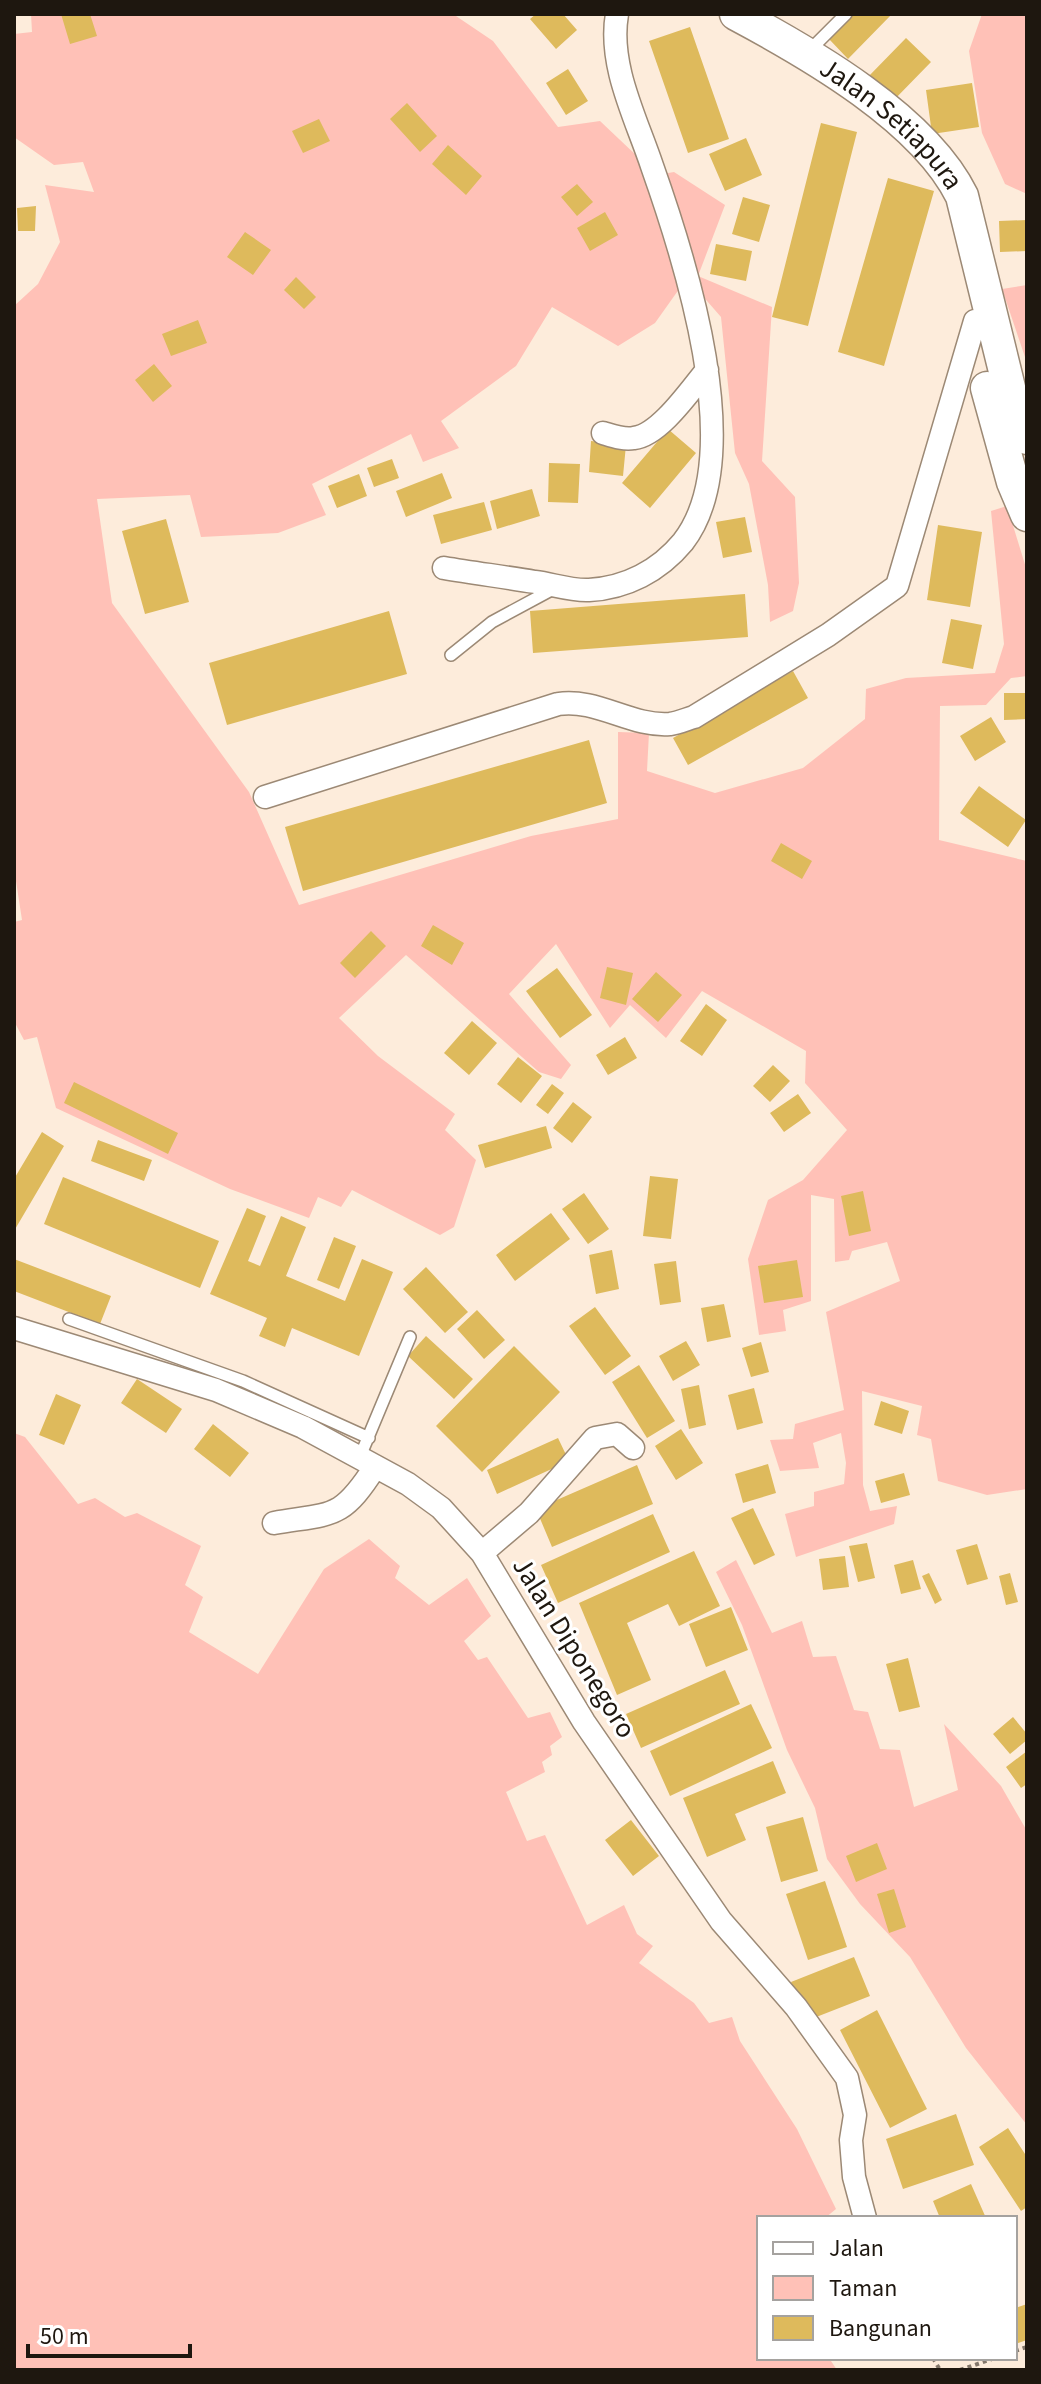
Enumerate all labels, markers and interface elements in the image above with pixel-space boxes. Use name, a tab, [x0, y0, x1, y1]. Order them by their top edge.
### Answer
street label: Jalan Setiapura	[812, 48, 973, 198]
street label: Jalan Diponegoro	[502, 1549, 646, 1746]
legend	[757, 2216, 1017, 2360]
text: Jalan	[829, 2231, 884, 2266]
text: Taman	[829, 2271, 897, 2306]
scale bar	[28, 2308, 190, 2358]
text: Bangunan	[829, 2311, 932, 2346]
text: 50 m	[40, 2319, 89, 2354]

